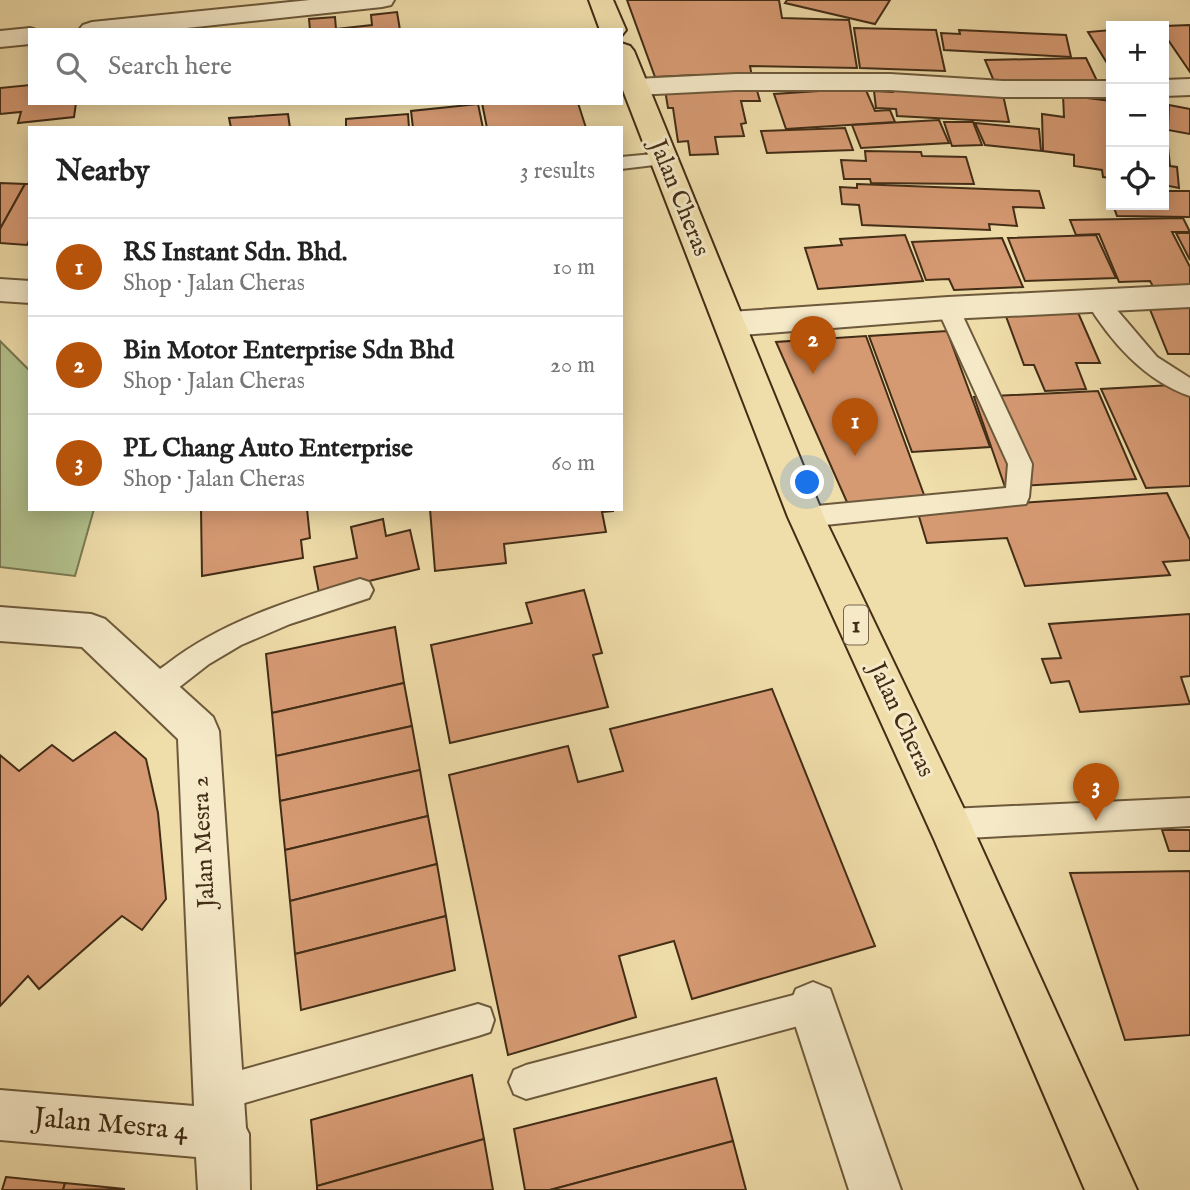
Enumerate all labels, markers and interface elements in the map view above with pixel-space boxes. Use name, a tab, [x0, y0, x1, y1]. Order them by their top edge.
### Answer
map controls	[1106, 21, 1169, 210]
button: +	[1106, 21, 1169, 84]
search box	[28, 28, 623, 105]
icon: search	[52, 48, 90, 86]
text: Search here	[108, 50, 232, 83]
button: −	[1106, 84, 1169, 147]
street label: Jalan Cheras	[640, 132, 716, 261]
button: locate	[1106, 147, 1169, 210]
text: Nearby	[56, 153, 149, 191]
text: 3 results	[520, 157, 595, 186]
text: RS Instant Sdn. Bhd.	[123, 236, 347, 269]
text: 1	[75, 253, 83, 282]
text: 10 m	[552, 253, 595, 282]
text: Shop · Jalan Cheras	[123, 269, 305, 298]
pin: 2	[790, 316, 836, 374]
text: Bin Motor Enterprise Sdn Bhd	[123, 334, 454, 367]
text: 2	[74, 351, 84, 380]
text: 20 m	[550, 351, 595, 380]
text: Shop · Jalan Cheras	[123, 367, 305, 396]
pin: 1	[832, 398, 878, 456]
text: PL Chang Auto Enterprise	[123, 432, 413, 465]
text: 3	[75, 449, 83, 478]
text: 60 m	[551, 449, 595, 478]
text: Shop · Jalan Cheras	[123, 465, 305, 494]
your location	[790, 465, 824, 499]
road number: 1	[844, 606, 868, 645]
street label: Jalan Cheras	[860, 655, 941, 782]
pin: 3	[1073, 763, 1119, 821]
street label: Jalan Mesra 2	[185, 775, 223, 912]
street label: Jalan Mesra 4	[29, 1101, 190, 1149]

